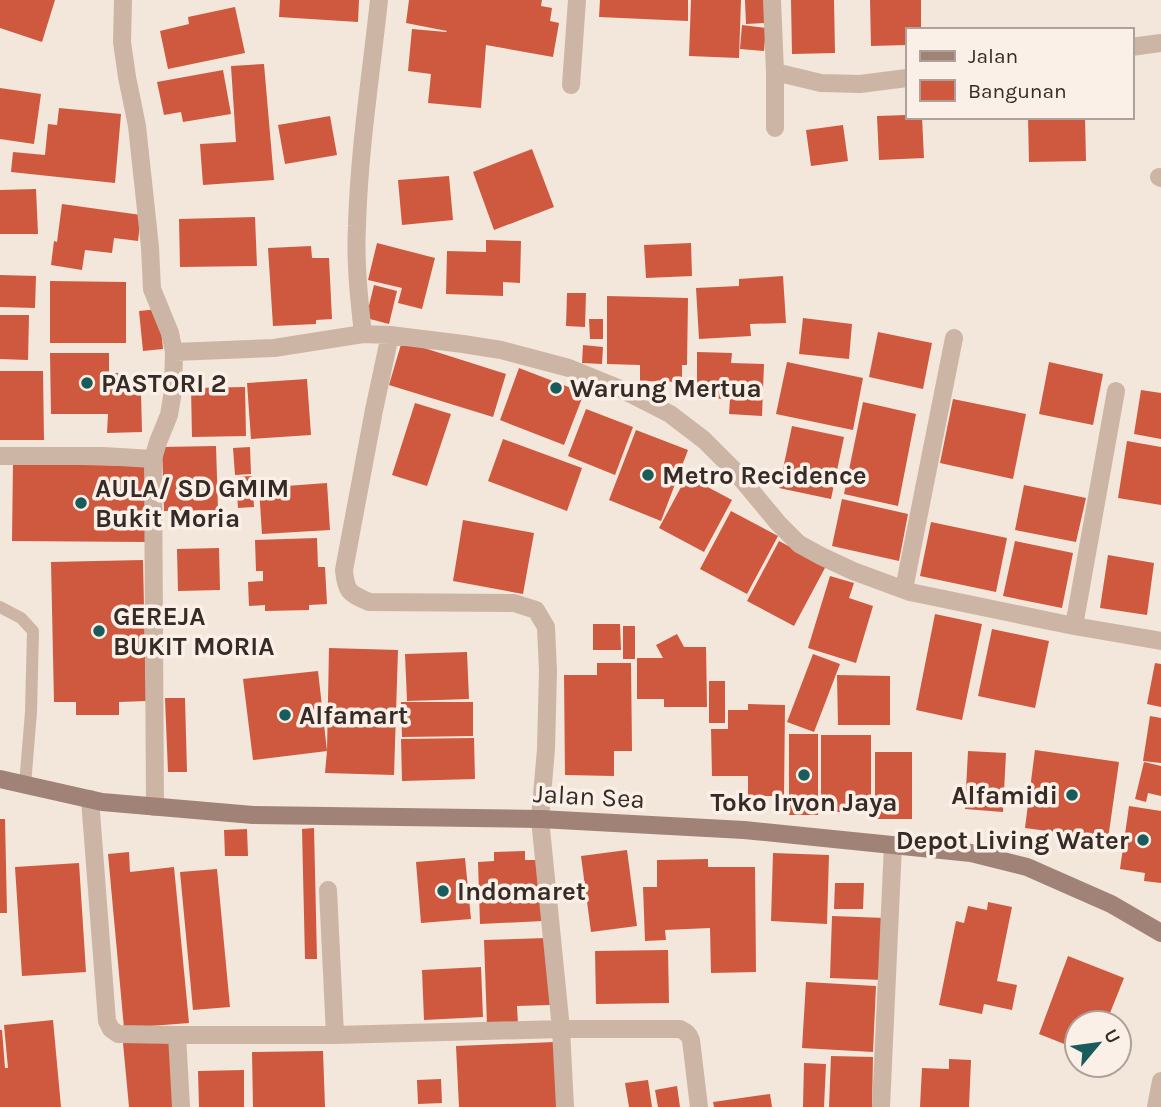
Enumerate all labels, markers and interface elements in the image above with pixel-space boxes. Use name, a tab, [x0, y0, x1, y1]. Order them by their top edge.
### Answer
legend	[906, 28, 1133, 119]
text: Jalan	[968, 44, 1018, 68]
text: Bangunan	[968, 79, 1067, 103]
place label: PASTORI 2	[101, 368, 226, 399]
place label: Warung Mertua	[570, 373, 762, 404]
marker: PASTORI 2	[79, 375, 95, 391]
marker: Warung Mertua	[548, 380, 564, 396]
place label: Metro Recidence	[662, 460, 867, 491]
marker: Metro Recidence	[640, 467, 656, 483]
place label: AULA/ SD GMIM Bukit Moria	[95, 473, 289, 534]
marker: AULA/ SD GMIM Bukit Moria	[73, 495, 89, 511]
place label: GEREJA BUKIT MORIA	[113, 601, 275, 662]
marker: GEREJA BUKIT MORIA	[91, 623, 107, 639]
place label: Alfamart	[299, 700, 408, 731]
marker: Alfamart	[277, 707, 293, 723]
marker: Toko Irvon Jaya	[796, 767, 812, 783]
street label: Jalan Sea	[532, 778, 646, 815]
place label: Alfamidi	[951, 780, 1058, 811]
place label: Toko Irvon Jaya	[711, 787, 898, 818]
marker: Alfamidi	[1064, 787, 1080, 803]
place label: Depot Living Water	[896, 825, 1130, 856]
marker: Depot Living Water	[1135, 832, 1151, 848]
place label: Indomaret	[457, 876, 586, 907]
marker: Indomaret	[435, 883, 451, 899]
north arrow	[1063, 1009, 1133, 1079]
text: U	[1099, 1025, 1125, 1047]

